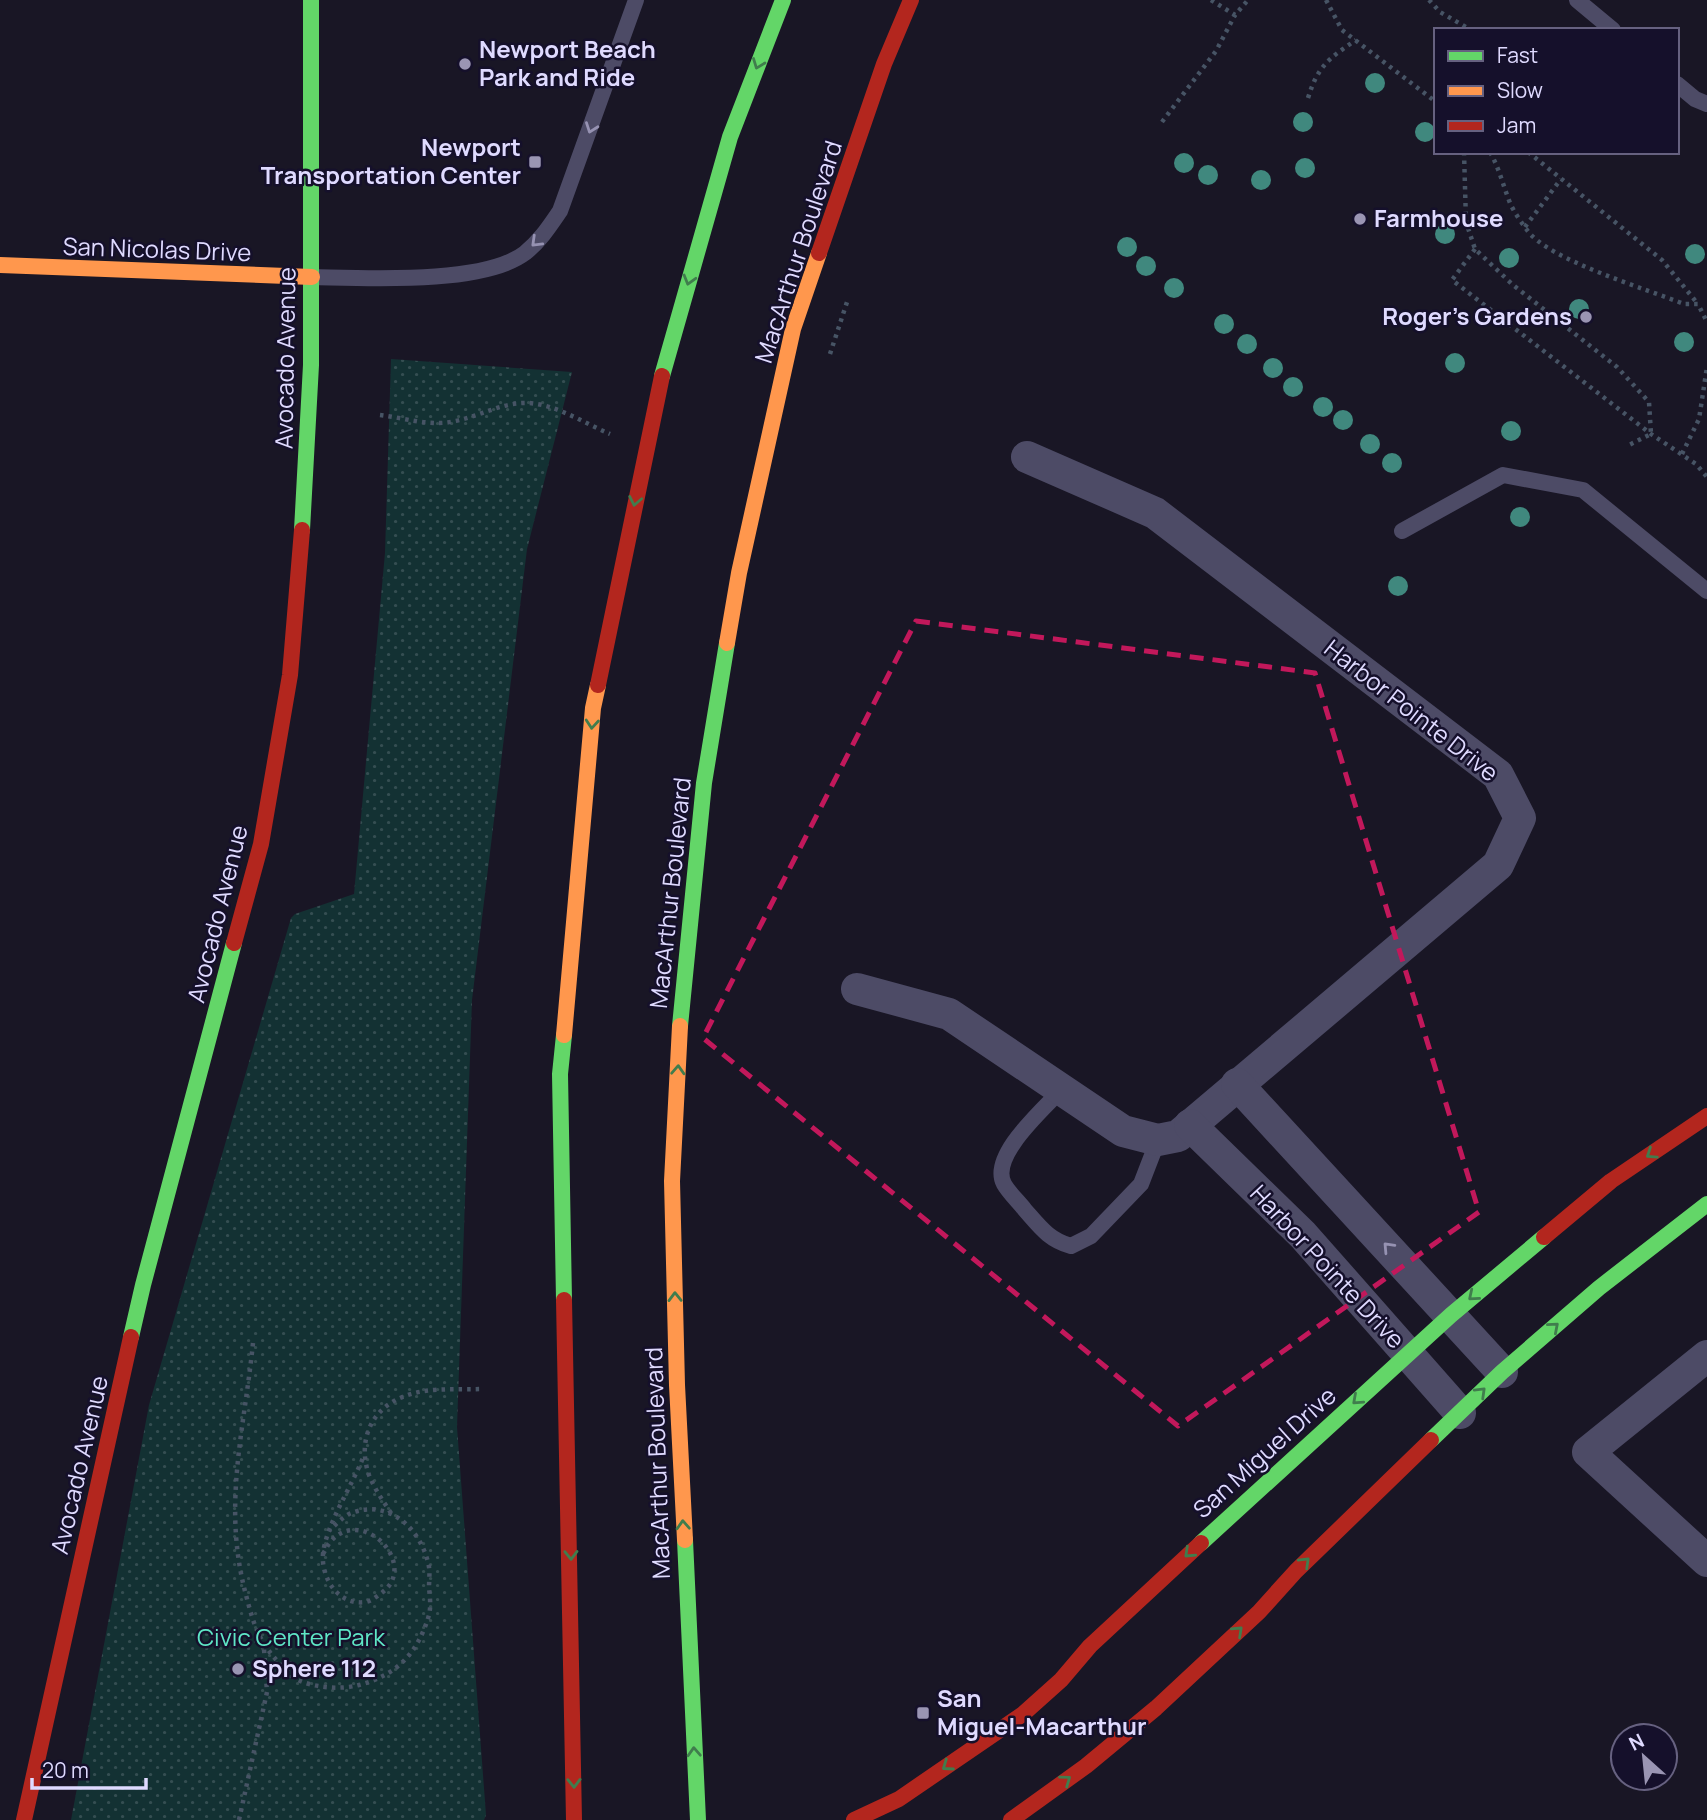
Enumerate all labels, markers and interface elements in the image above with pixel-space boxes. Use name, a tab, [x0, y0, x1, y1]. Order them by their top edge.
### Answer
legend	[1434, 28, 1679, 154]
place label: Newport Beach Park and Ride	[479, 32, 656, 93]
text: Fast	[1497, 41, 1538, 69]
marker: Newport Beach Park and Ride	[457, 56, 473, 72]
one-way arrow	[753, 57, 767, 69]
text: Slow	[1497, 76, 1543, 104]
text: Jam	[1497, 111, 1536, 139]
one-way arrow	[585, 121, 599, 133]
place label: Newport Transportation Center	[261, 130, 521, 191]
street label: MacArthur Boulevard	[746, 136, 849, 367]
marker: Newport Transportation Center	[527, 154, 543, 170]
place label: Farmhouse	[1374, 201, 1503, 234]
marker: Farmhouse	[1352, 211, 1368, 227]
street label: San Nicolas Drive	[62, 229, 252, 268]
one-way arrow	[531, 234, 544, 247]
street label: Avocado Avenue	[266, 267, 303, 449]
one-way arrow	[683, 274, 698, 286]
place label: Roger's Gardens	[1382, 299, 1572, 332]
marker: Roger's Gardens	[1578, 309, 1594, 325]
one-way arrow	[629, 495, 644, 507]
street label: Harbor Pointe Drive	[1318, 631, 1506, 788]
one-way arrow	[585, 719, 600, 730]
street label: MacArthur Boulevard	[641, 776, 698, 1010]
street label: Avocado Avenue	[179, 821, 255, 1006]
one-way arrow	[670, 1064, 685, 1075]
one-way arrow	[1645, 1146, 1658, 1159]
street label: Harbor Pointe Drive	[1243, 1177, 1413, 1355]
one-way arrow	[1384, 1242, 1397, 1255]
one-way arrow	[1469, 1288, 1481, 1301]
one-way arrow	[667, 1292, 683, 1302]
one-way arrow	[1545, 1323, 1558, 1335]
street label: MacArthur Boulevard	[636, 1347, 677, 1580]
street label: Avocado Avenue	[42, 1372, 115, 1557]
street label: San Miguel Drive	[1185, 1379, 1343, 1525]
one-way arrow	[1473, 1388, 1486, 1401]
one-way arrow	[1353, 1391, 1366, 1404]
one-way arrow	[676, 1519, 691, 1530]
one-way arrow	[1184, 1545, 1197, 1557]
one-way arrow	[563, 1550, 578, 1561]
one-way arrow	[1297, 1558, 1310, 1571]
park label: Civic Center Park	[197, 1620, 386, 1653]
one-way arrow	[1230, 1627, 1243, 1640]
place label: Sphere 112	[252, 1651, 376, 1684]
marker: Sphere 112	[230, 1661, 246, 1677]
place label: San Miguel-Macarthur	[937, 1681, 1147, 1742]
marker: San Miguel-Macarthur	[915, 1705, 931, 1721]
north arrow	[1609, 1722, 1679, 1792]
text: N	[1624, 1727, 1648, 1757]
scale bar	[32, 1746, 145, 1790]
one-way arrow	[687, 1746, 702, 1757]
text: 20 m	[42, 1756, 89, 1784]
one-way arrow	[942, 1758, 955, 1770]
one-way arrow	[1058, 1776, 1071, 1788]
one-way arrow	[566, 1778, 582, 1789]

